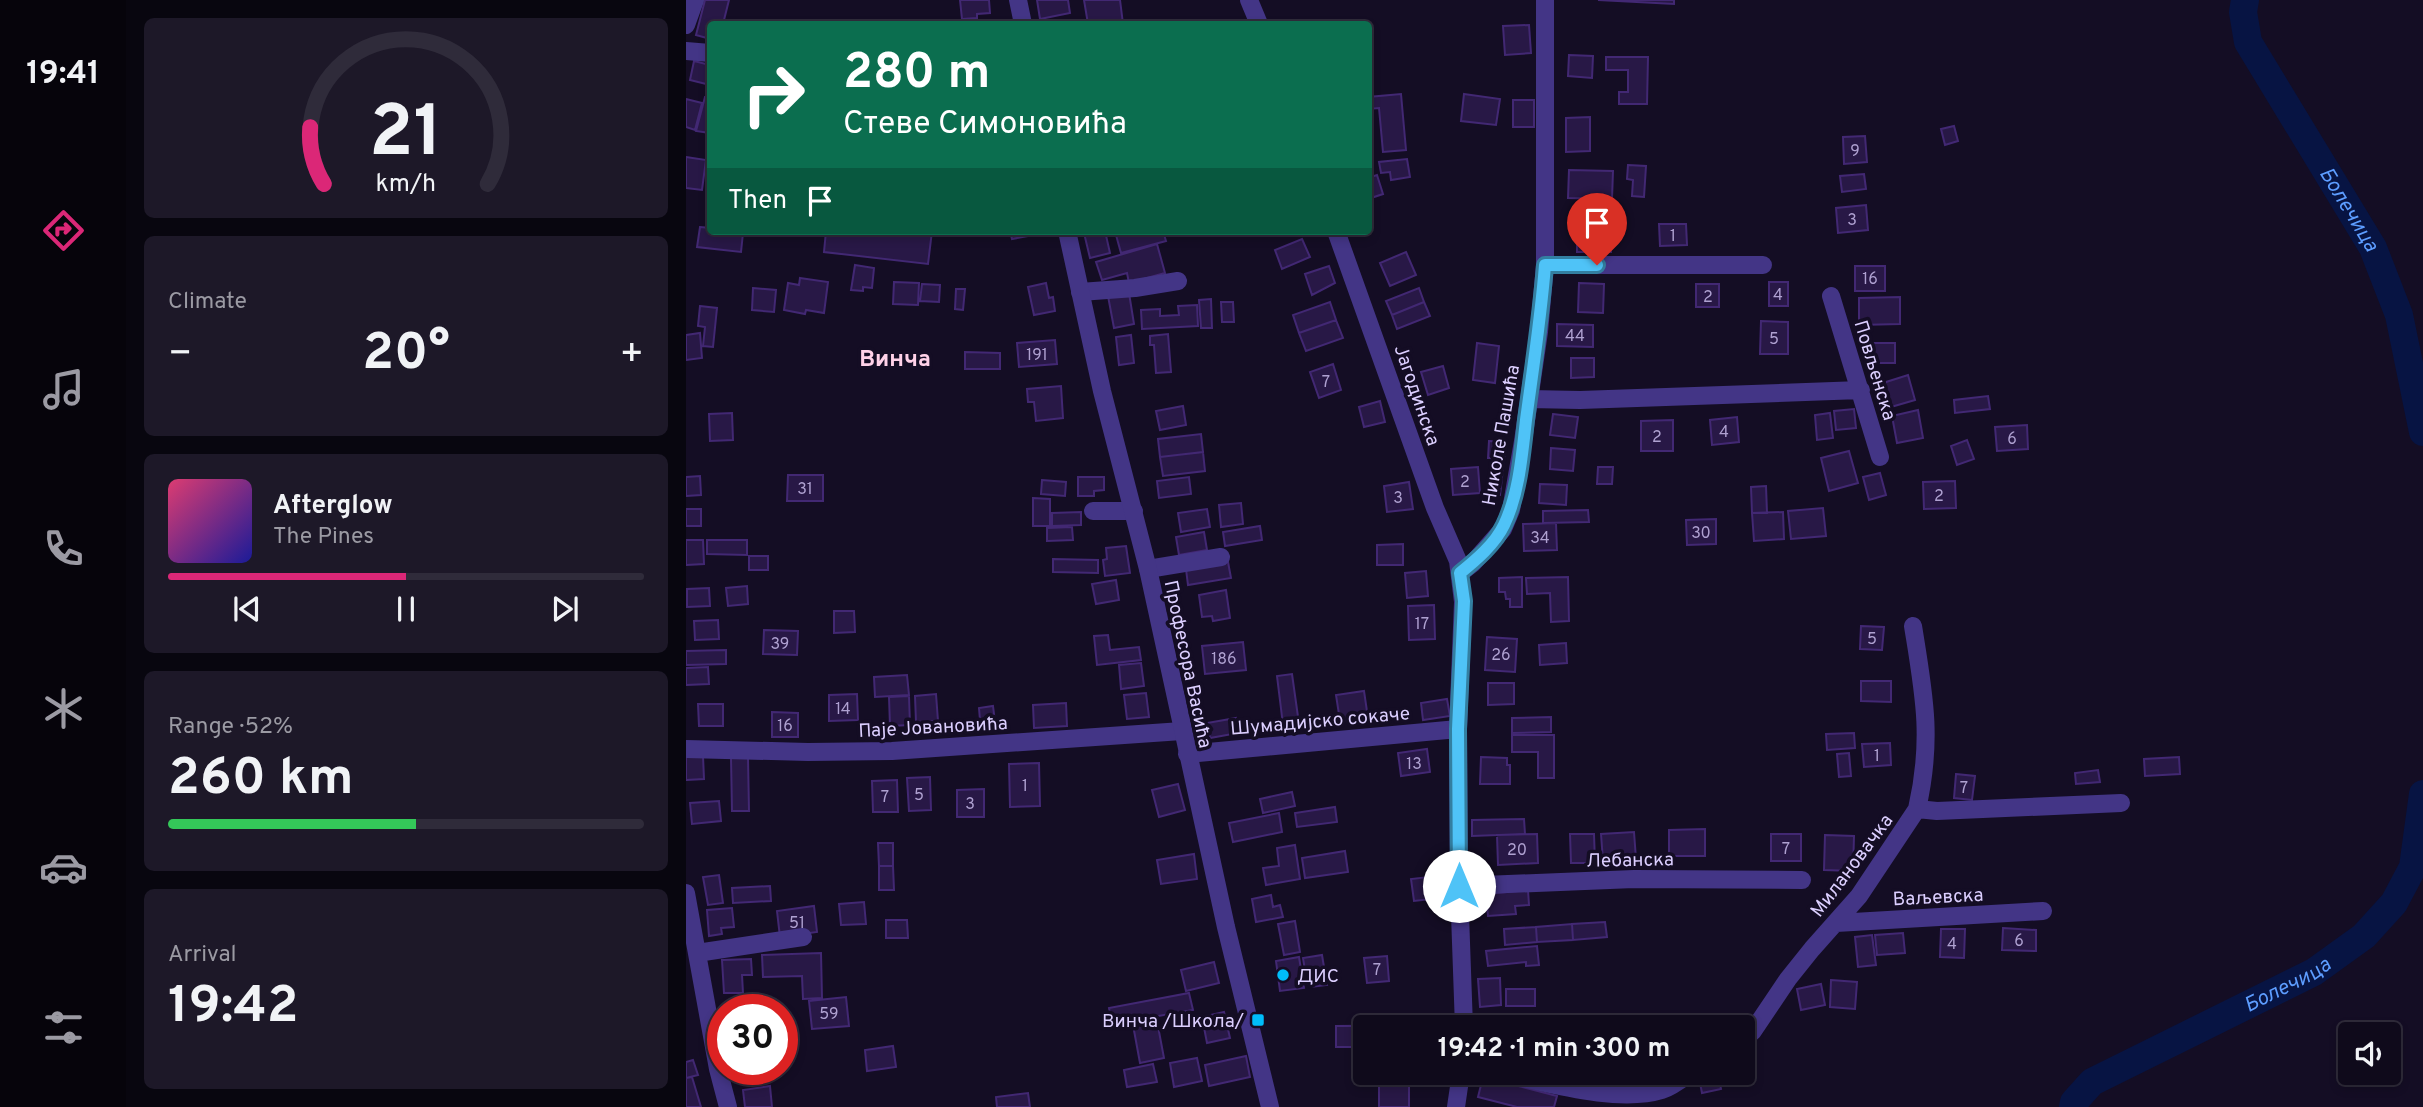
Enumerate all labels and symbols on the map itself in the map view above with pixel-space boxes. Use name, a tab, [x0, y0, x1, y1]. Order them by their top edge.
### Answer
house number: 9	[1850, 142, 1860, 162]
water label: Болечица	[2312, 163, 2384, 257]
pin	[1567, 193, 1627, 265]
house number: 3	[1847, 211, 1857, 231]
house number: 1	[1670, 227, 1676, 247]
house number: 16	[1862, 270, 1878, 290]
house number: 4	[1773, 286, 1783, 306]
house number: 2	[1703, 288, 1713, 308]
street label: Повљенска	[1847, 318, 1901, 424]
house number: 44	[1565, 327, 1585, 347]
house number: 5	[1769, 330, 1779, 350]
street label: Јагодинска	[1388, 342, 1445, 449]
district label: Винча	[859, 346, 931, 375]
house number: 191	[1026, 346, 1048, 366]
street label: Николе Пашића	[1478, 363, 1526, 508]
house number: 7	[1322, 373, 1330, 393]
house number: 4	[1719, 423, 1729, 443]
house number: 2	[1652, 428, 1662, 448]
house number: 6	[2007, 430, 2017, 450]
house number: 2	[1460, 473, 1470, 493]
house number: 31	[797, 480, 813, 500]
house number: 2	[1934, 487, 1944, 507]
house number: 3	[1393, 489, 1403, 509]
house number: 30	[1691, 524, 1711, 544]
house number: 34	[1530, 529, 1550, 549]
street label: Професора Васића	[1158, 578, 1217, 751]
house number: 17	[1415, 615, 1429, 635]
house number: 5	[1867, 630, 1877, 650]
house number: 39	[771, 635, 789, 655]
house number: 26	[1491, 646, 1511, 666]
house number: 186	[1211, 650, 1237, 670]
house number: 14	[835, 700, 851, 720]
street label: Шумадијско сокаче	[1229, 702, 1411, 742]
street label: Паје Јовановића	[858, 712, 1008, 744]
house number: 16	[777, 717, 793, 737]
house number: 1	[1874, 747, 1880, 767]
house number: 13	[1406, 755, 1422, 775]
house number: 1	[1022, 777, 1028, 797]
house number: 7	[1960, 779, 1968, 799]
house number: 5	[914, 786, 924, 806]
house number: 7	[881, 788, 889, 808]
house number: 3	[965, 795, 975, 815]
street label: Милановачка	[1806, 810, 1899, 923]
house number: 7	[1782, 840, 1790, 860]
house number: 20	[1507, 841, 1527, 861]
street label: Лебанска	[1586, 848, 1674, 874]
position arrow	[1422, 849, 1496, 923]
street label: Ваљевска	[1892, 884, 1984, 912]
house number: 51	[789, 914, 805, 934]
house number: 6	[2014, 932, 2024, 952]
house number: 4	[1947, 935, 1957, 955]
water label: Болечица	[2240, 952, 2337, 1020]
house number: 7	[1373, 961, 1381, 981]
place label: ДИС	[1297, 965, 1339, 989]
marker: ДИС	[1275, 967, 1291, 983]
speed limit sign: 30	[707, 994, 798, 1085]
house number: 59	[819, 1005, 839, 1025]
place label: Винча /Школа/	[1102, 1010, 1244, 1034]
marker: Винча /Школа/	[1250, 1012, 1266, 1028]

